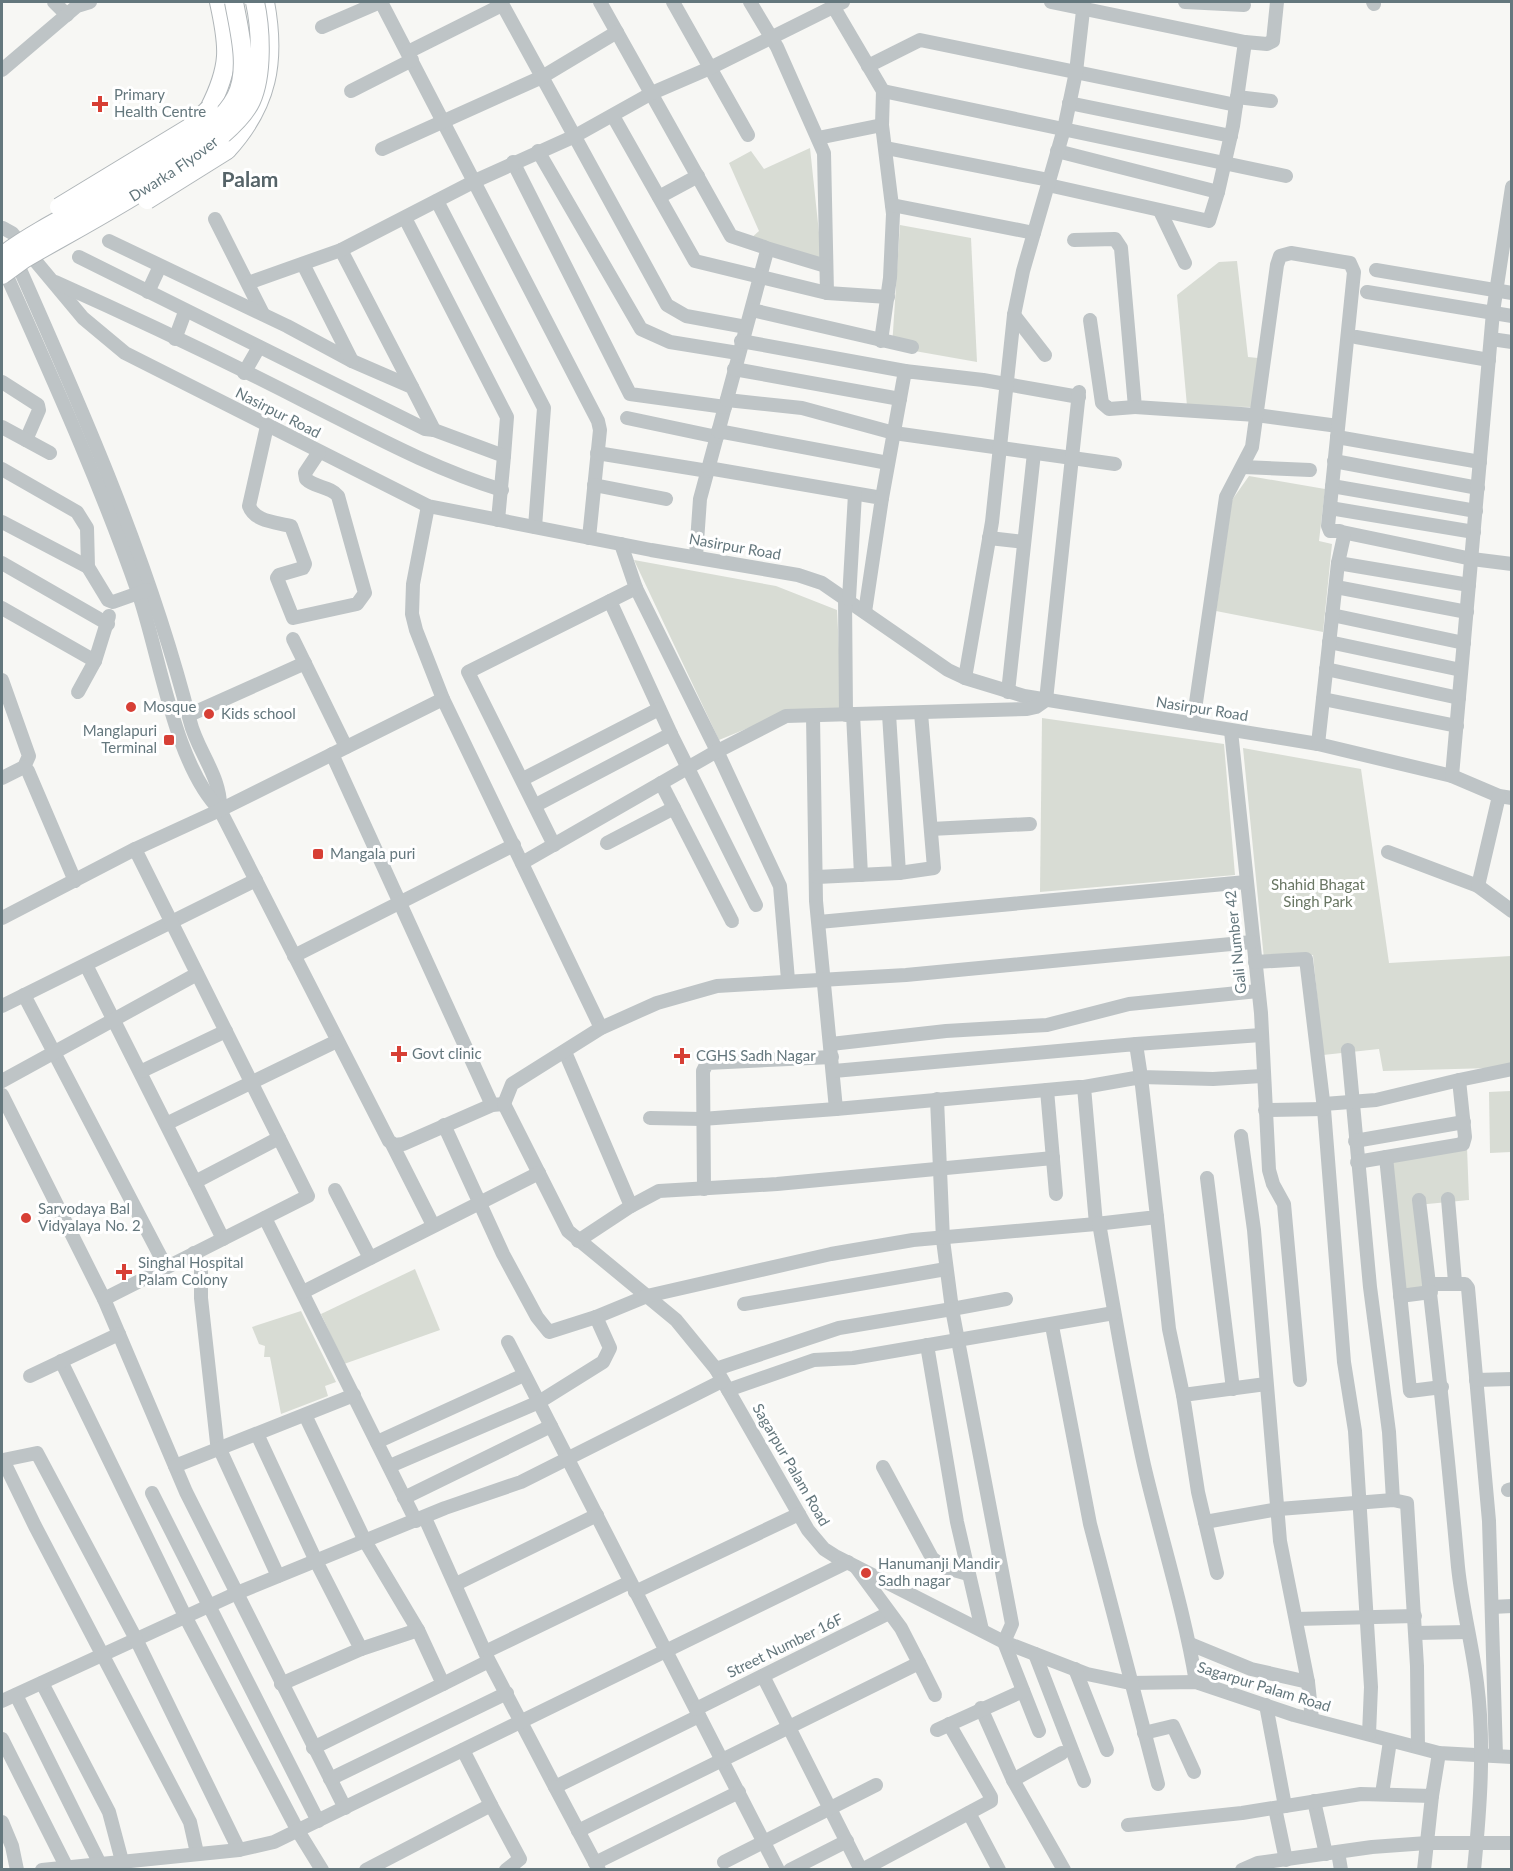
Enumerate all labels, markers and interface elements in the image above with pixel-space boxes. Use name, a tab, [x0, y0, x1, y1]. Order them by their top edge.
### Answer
place label: Primary Health Centre	[114, 85, 206, 120]
marker: Primary Health Centre	[91, 95, 109, 113]
street label: Dwarka Flyover	[125, 132, 222, 205]
district label: Palam	[222, 166, 278, 191]
street label: Nasirpur Road	[233, 383, 324, 441]
street label: Nasirpur Road	[688, 529, 783, 563]
street label: Nasirpur Road	[1155, 692, 1250, 724]
place label: Mosque	[143, 697, 196, 715]
marker: Mosque	[124, 700, 138, 714]
place label: Kids school	[221, 704, 296, 722]
marker: Kids school	[202, 707, 216, 721]
place label: Manglapuri Terminal	[83, 721, 157, 756]
marker: Manglapuri Terminal	[162, 733, 176, 747]
place label: Mangala puri	[330, 844, 415, 862]
marker: Mangala puri	[311, 847, 325, 861]
park label: Shahid Bhagat Singh Park	[1271, 875, 1366, 910]
street label: Gali Number 42	[1221, 889, 1249, 995]
place label: Govt clinic	[412, 1044, 482, 1062]
marker: Govt clinic	[390, 1045, 408, 1063]
place label: CGHS Sadh Nagar	[696, 1046, 816, 1064]
marker: CGHS Sadh Nagar	[673, 1047, 691, 1065]
place label: Sarvodaya Bal Vidyalaya No. 2	[38, 1199, 141, 1234]
marker: Sarvodaya Bal Vidyalaya No. 2	[19, 1211, 33, 1225]
place label: Singhal Hospital Palam Colony	[138, 1253, 244, 1288]
marker: Singhal Hospital Palam Colony	[115, 1263, 133, 1281]
street label: Sagarpur Palam Road	[749, 1400, 834, 1529]
place label: Hanumanji Mandir Sadh nagar	[878, 1554, 1000, 1589]
marker: Hanumanji Mandir Sadh nagar	[859, 1566, 873, 1580]
street label: Street Number 16F	[724, 1609, 845, 1681]
street label: Sagarpur Palam Road	[1195, 1657, 1333, 1715]

